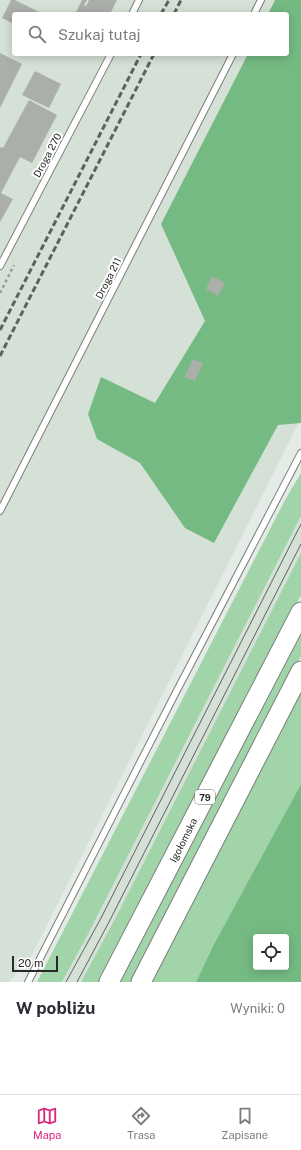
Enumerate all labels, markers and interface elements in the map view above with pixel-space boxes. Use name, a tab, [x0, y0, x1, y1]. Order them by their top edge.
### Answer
search box	[12, 12, 289, 56]
icon: search	[26, 23, 48, 45]
text: Szukaj tutaj	[58, 26, 141, 43]
street label: Droga 270	[30, 131, 64, 179]
street label: Droga 211	[93, 255, 123, 301]
road number: 79	[195, 790, 215, 804]
street label: Igołomska	[167, 816, 199, 864]
map controls	[253, 934, 289, 970]
button: locate	[253, 934, 289, 970]
scale bar	[12, 954, 58, 973]
text: 20 m	[18, 957, 43, 969]
text: W pobliżu	[16, 998, 95, 1018]
text: Wyniki: 0	[230, 1001, 285, 1016]
tab: Mapa	[33, 1105, 61, 1141]
tab: Trasa	[127, 1105, 155, 1141]
tab: Zapisane	[221, 1105, 268, 1141]

